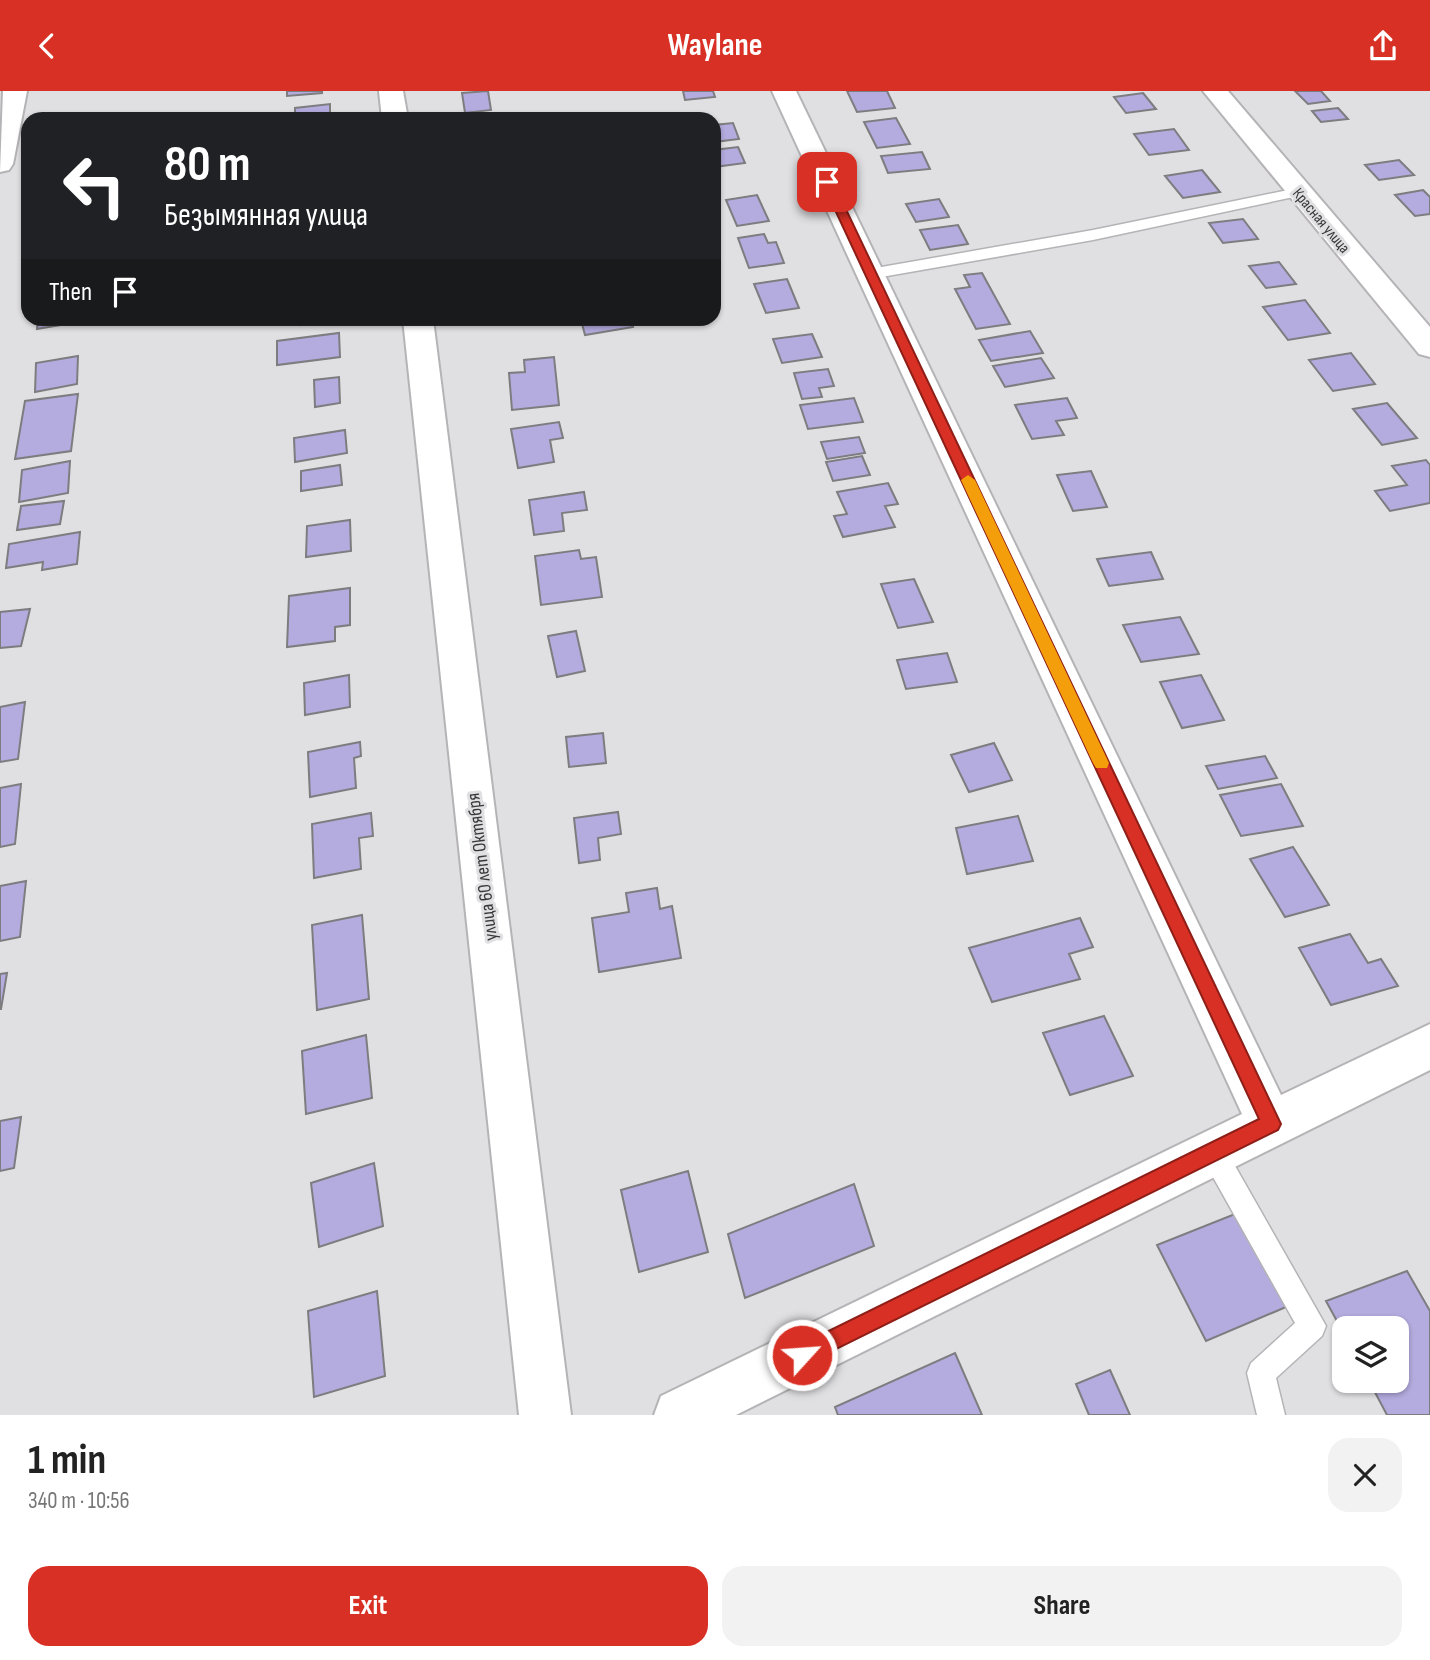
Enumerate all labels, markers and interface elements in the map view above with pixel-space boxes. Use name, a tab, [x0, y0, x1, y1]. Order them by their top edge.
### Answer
text: Waylane	[667, 26, 763, 65]
icon: back	[28, 27, 66, 65]
icon: share	[1364, 27, 1402, 65]
text: 80 m	[164, 136, 251, 195]
icon: left	[49, 140, 140, 231]
pin	[797, 152, 857, 212]
icon: arrive	[808, 163, 846, 201]
street label: Красная улица	[1288, 185, 1354, 257]
text: Безымянная улица	[164, 196, 368, 235]
icon: arrive	[106, 273, 144, 311]
text: Then	[49, 277, 92, 308]
street label: улица 60 лет Октября	[462, 792, 503, 942]
map controls	[1332, 1316, 1409, 1393]
button: layers	[1332, 1316, 1409, 1393]
position arrow	[765, 1318, 839, 1392]
text: 1 min	[28, 1435, 106, 1486]
button: close	[1328, 1438, 1402, 1512]
text: 340 m · 10:56	[28, 1487, 130, 1515]
button: Exit	[28, 1566, 708, 1646]
button: Share	[722, 1566, 1402, 1646]

